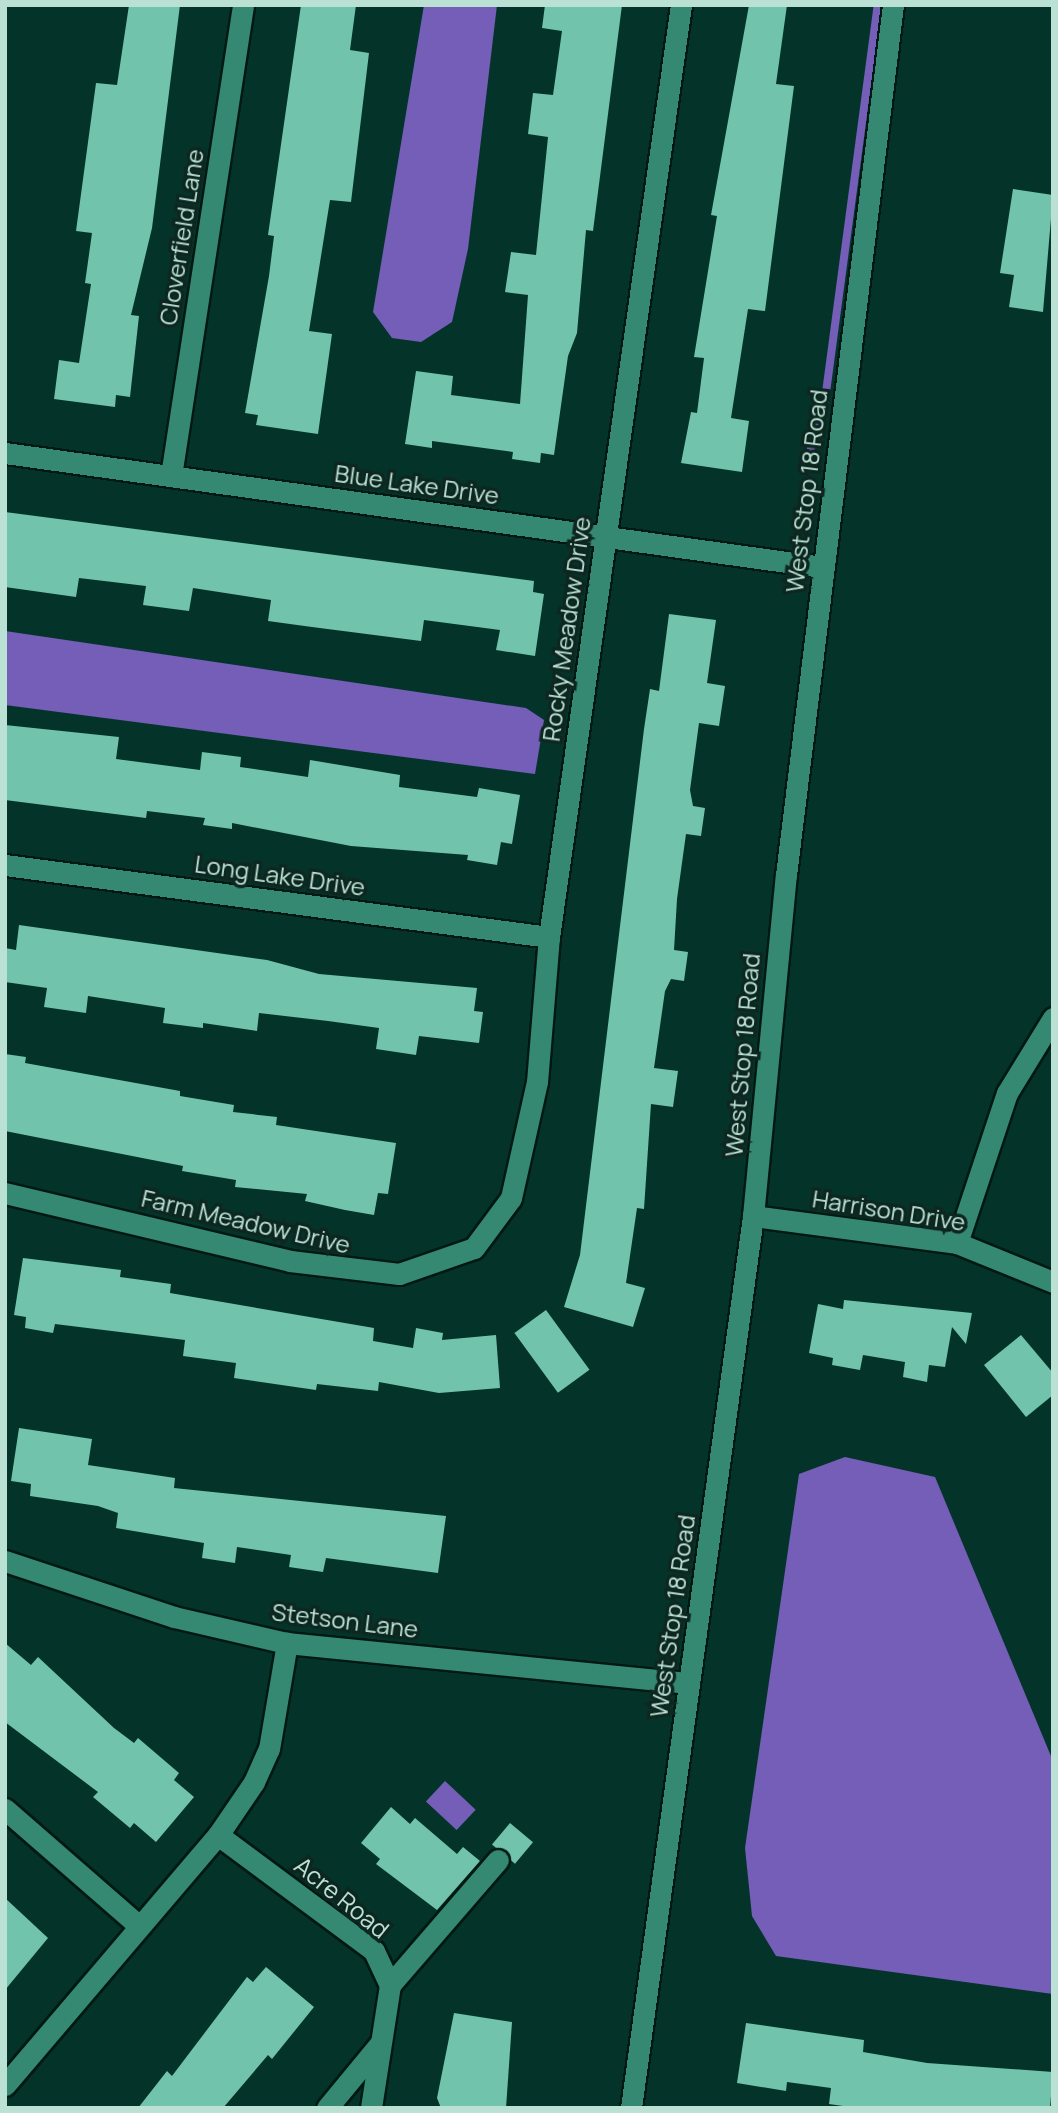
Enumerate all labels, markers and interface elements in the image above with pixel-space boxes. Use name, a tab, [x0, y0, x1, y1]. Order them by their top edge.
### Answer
street label: Cloverfield Lane	[153, 147, 209, 327]
street label: West Stop 18 Road	[779, 388, 833, 594]
street label: Blue Lake Drive	[333, 458, 501, 510]
street label: Rocky Meadow Drive	[536, 515, 596, 743]
street label: Long Lake Drive	[193, 849, 367, 901]
street label: West Stop 18 Road	[719, 952, 765, 1158]
street label: Farm Meadow Drive	[139, 1183, 353, 1259]
street label: Harrison Drive	[810, 1184, 968, 1236]
street label: West Stop 18 Road	[644, 1513, 700, 1719]
street label: Stetson Lane	[270, 1597, 420, 1643]
street label: Acre Road	[289, 1850, 395, 1944]

